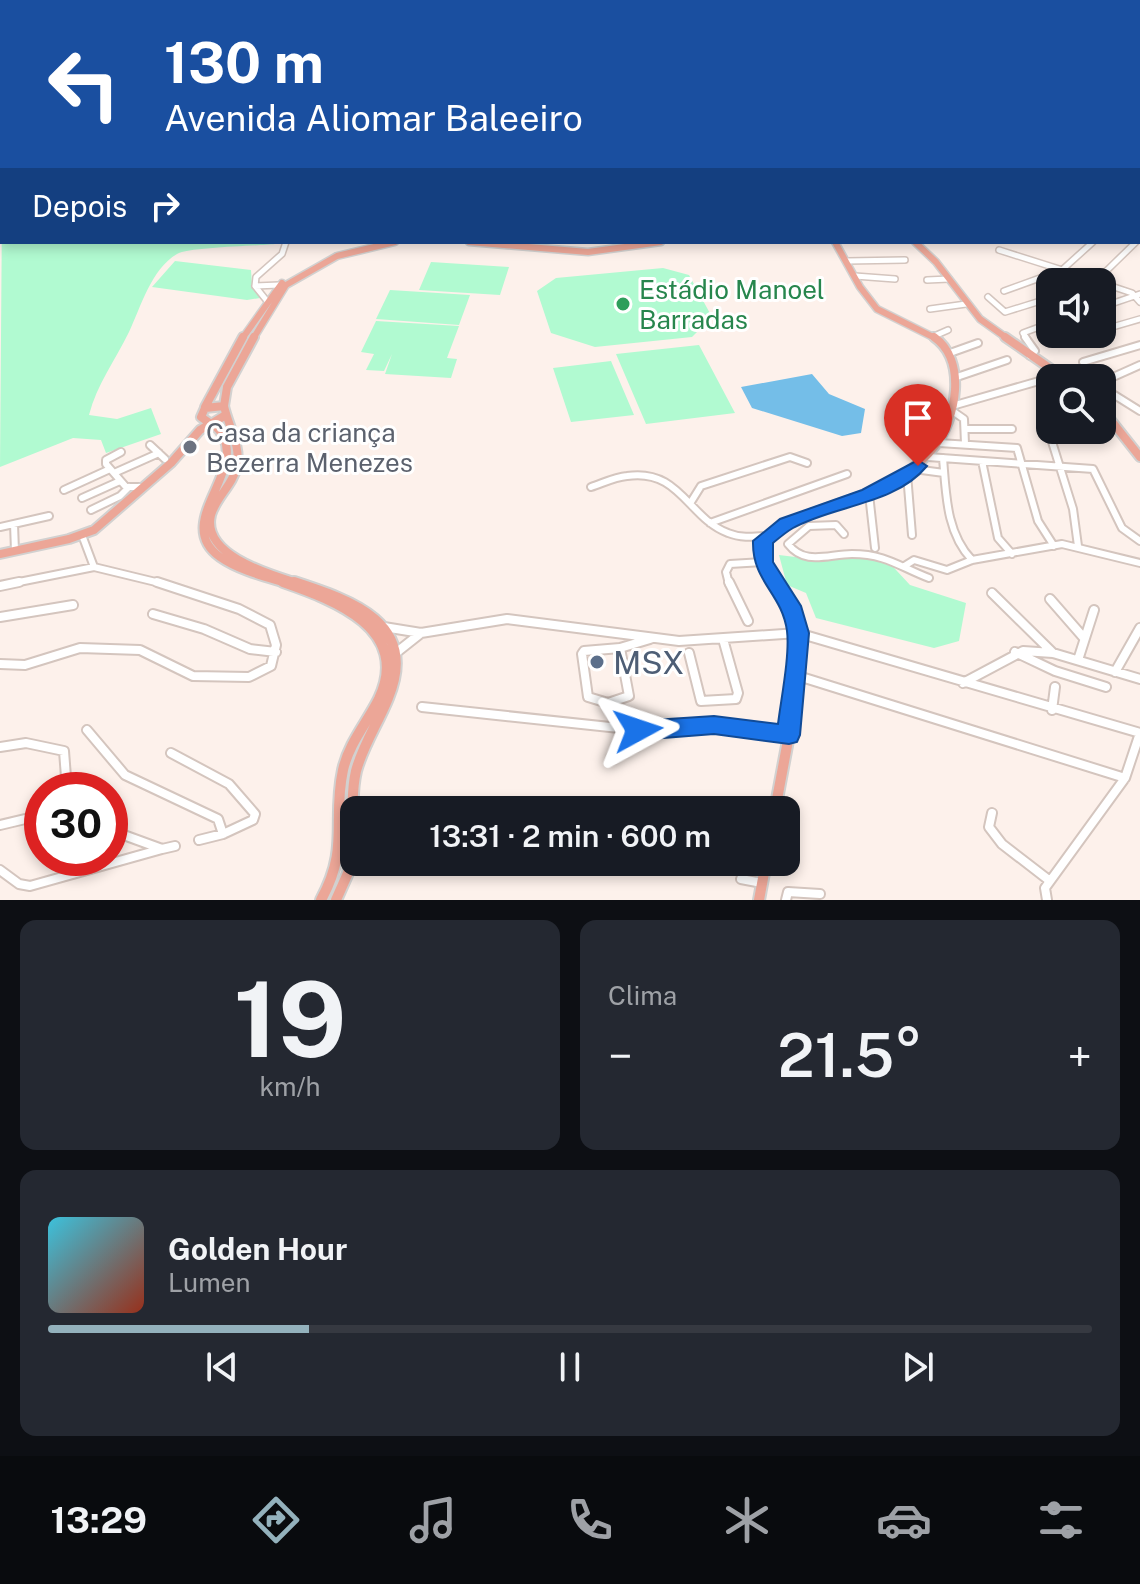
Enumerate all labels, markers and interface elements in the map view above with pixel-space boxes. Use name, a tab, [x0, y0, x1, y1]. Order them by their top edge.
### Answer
text: 130 m	[164, 30, 324, 96]
icon: left	[32, 32, 136, 136]
text: Avenida Aliomar Baleeiro	[164, 97, 583, 139]
icon: right	[143, 184, 187, 228]
text: Depois	[32, 188, 127, 224]
map controls	[1036, 268, 1116, 444]
button: sound	[1036, 268, 1116, 348]
place label: Estádio Manoel Barradas	[639, 274, 825, 335]
marker: Estádio Manoel Barradas	[614, 295, 632, 313]
button: search	[1036, 364, 1116, 444]
pin	[884, 384, 952, 466]
icon: arrive	[896, 396, 940, 440]
place label: Casa da criança Bezerra Menezes	[206, 417, 413, 478]
marker: Casa da criança Bezerra Menezes	[181, 438, 199, 456]
place label: MSX	[613, 644, 684, 681]
marker: MSX	[588, 653, 606, 671]
position arrow	[596, 688, 680, 772]
speed limit sign: 30	[24, 772, 128, 876]
text: 13:31 · 2 min · 600 m	[429, 818, 711, 854]
text: 19	[233, 958, 347, 1080]
text: Clima	[608, 980, 677, 1011]
text: 21.5°	[778, 1020, 922, 1091]
text: −	[608, 1030, 632, 1082]
text: +	[1068, 1030, 1092, 1082]
text: km/h	[259, 1071, 321, 1102]
text: Golden Hour	[168, 1231, 347, 1267]
text: Lumen	[168, 1267, 251, 1298]
icon: previous	[200, 1345, 244, 1389]
icon: pause	[548, 1345, 592, 1389]
icon: next	[896, 1345, 940, 1389]
icon: directions	[248, 1492, 304, 1548]
icon: music	[405, 1492, 461, 1548]
icon: phone	[562, 1492, 618, 1548]
icon: climate	[719, 1492, 775, 1548]
icon: car	[876, 1492, 932, 1548]
icon: filters	[1033, 1492, 1089, 1548]
text: 13:29	[51, 1499, 147, 1541]

